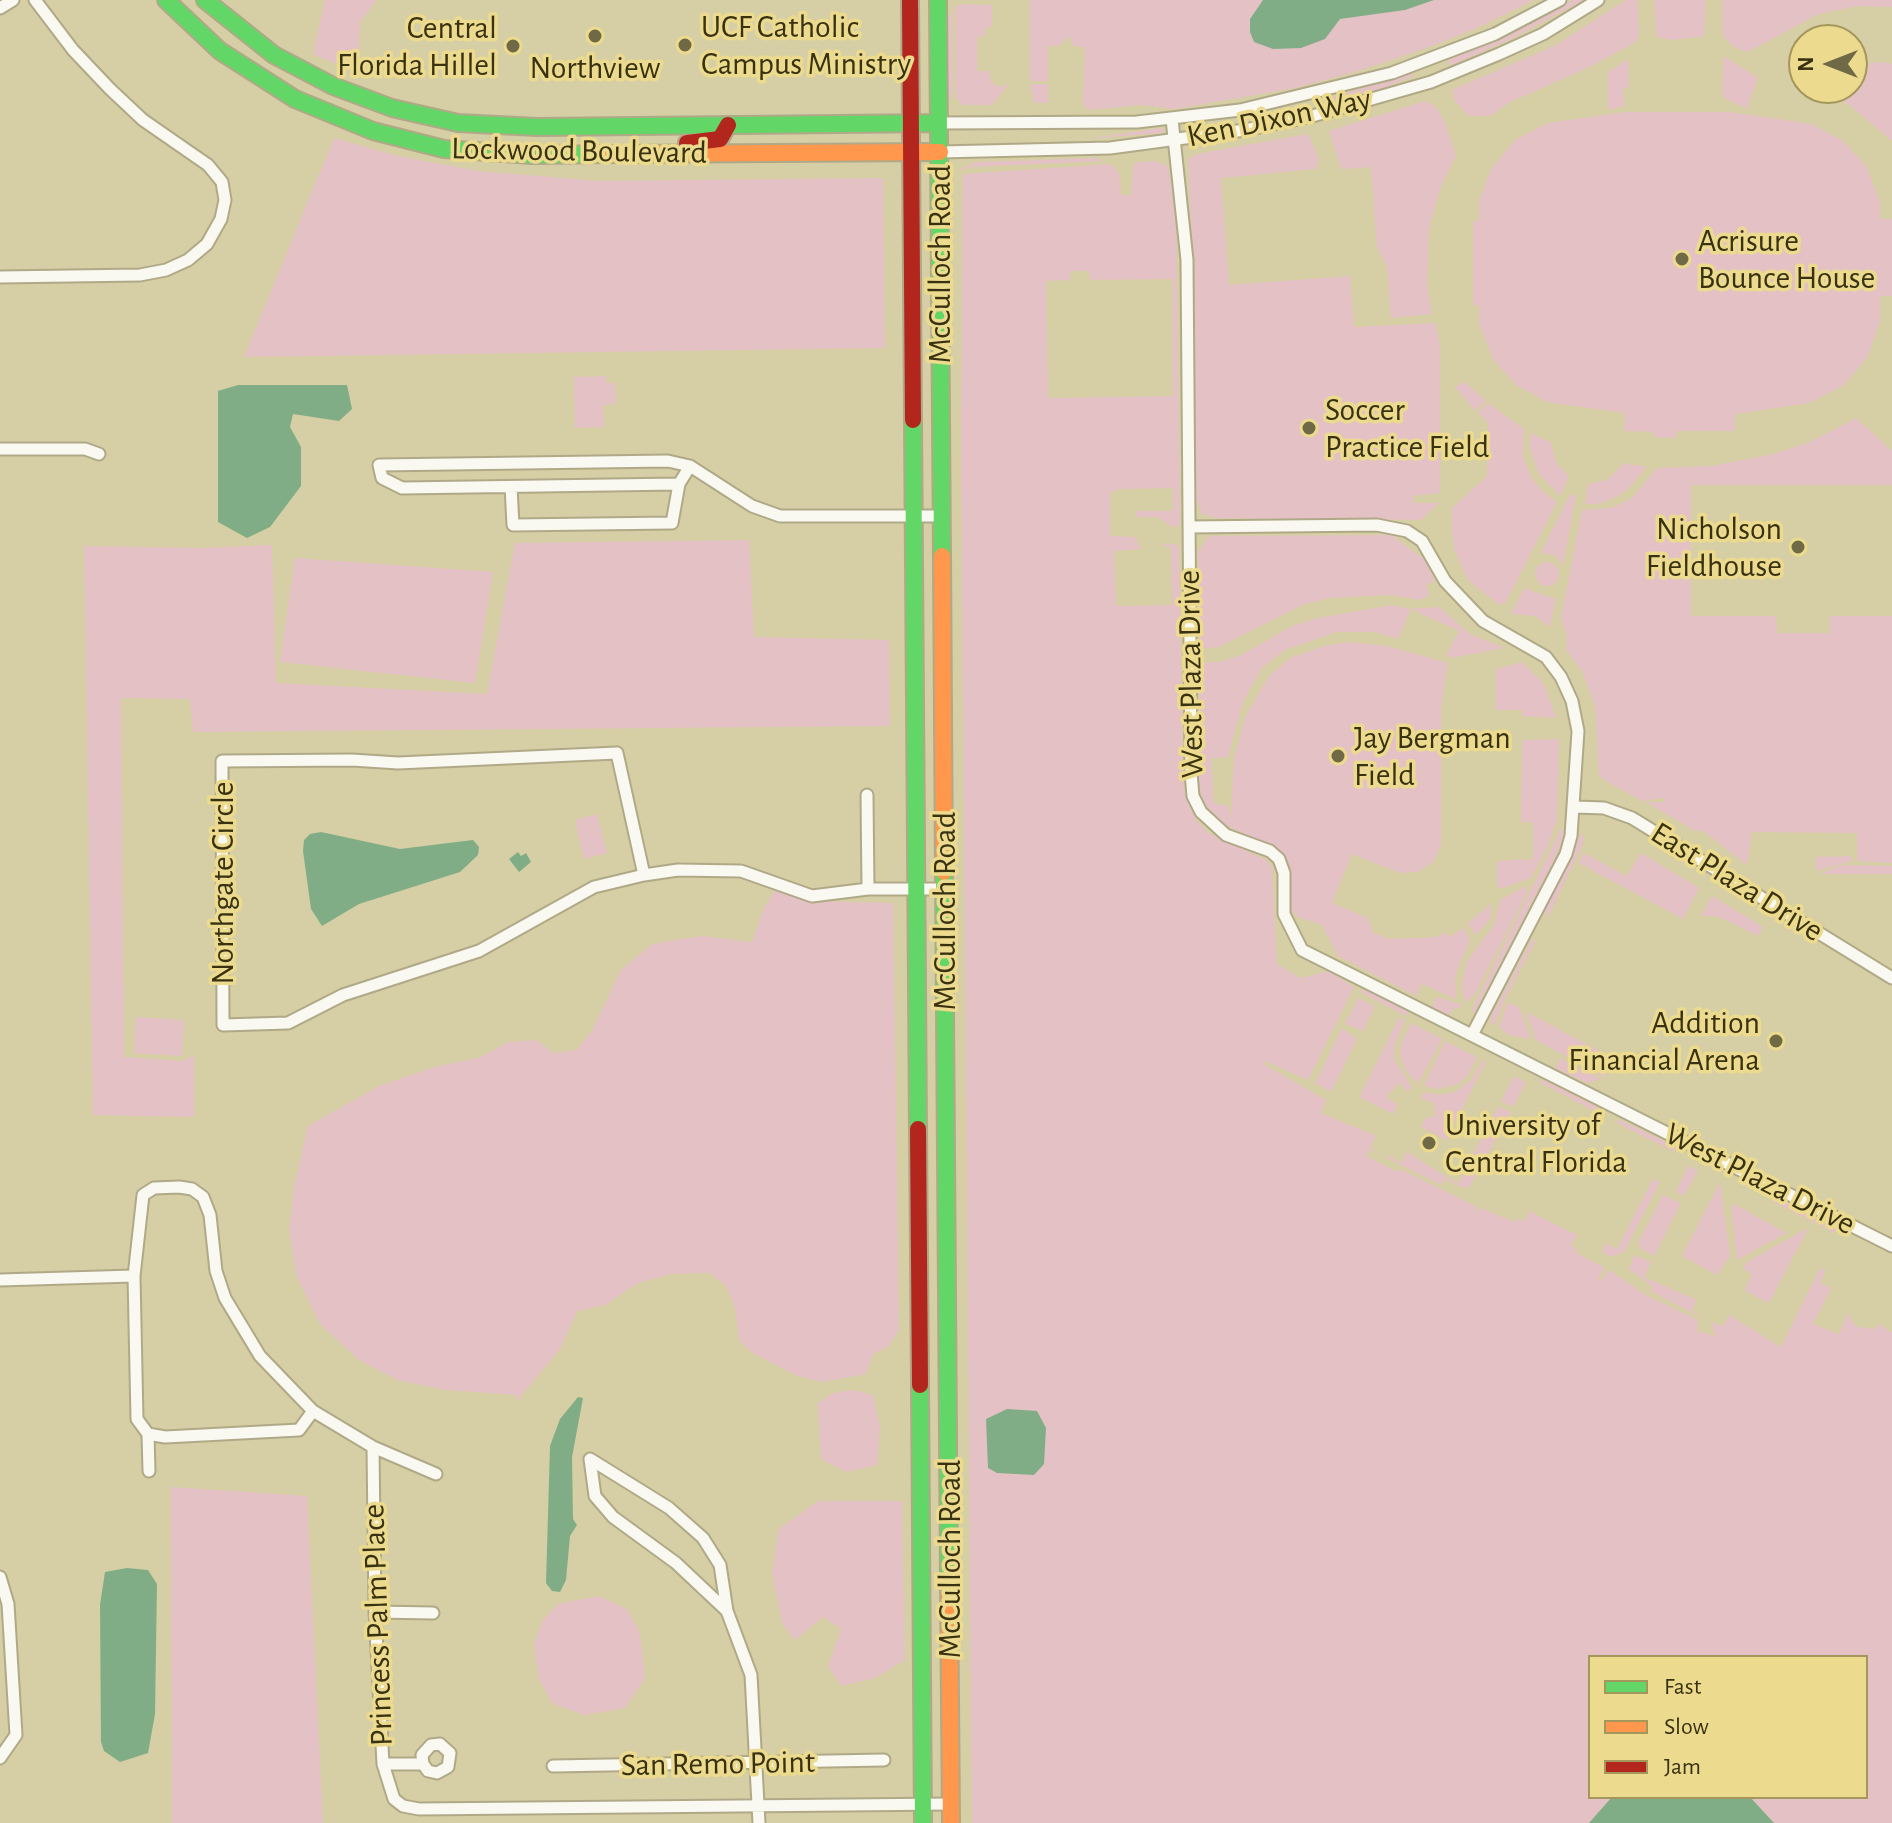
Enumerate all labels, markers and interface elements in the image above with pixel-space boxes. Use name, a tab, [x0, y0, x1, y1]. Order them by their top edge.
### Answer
place label: UCF Catholic Campus Ministry	[701, 8, 911, 83]
place label: Central Florida Hillel	[337, 9, 497, 84]
north arrow	[1788, 24, 1868, 104]
marker: Northview	[586, 27, 604, 45]
marker: UCF Catholic Campus Ministry	[676, 36, 694, 54]
marker: Central Florida Hillel	[504, 37, 522, 55]
place label: Northview	[530, 49, 660, 87]
text: N	[1795, 56, 1817, 72]
street label: Ken Dixon Way	[1183, 80, 1375, 156]
street label: Lockwood Boulevard	[451, 130, 707, 172]
street label: McCulloch Road	[921, 165, 959, 363]
place label: Acrisure Bounce House	[1698, 222, 1875, 297]
marker: Acrisure Bounce House	[1673, 250, 1691, 268]
place label: Soccer Practice Field	[1325, 391, 1489, 466]
marker: Soccer Practice Field	[1300, 419, 1318, 437]
place label: Nicholson Fieldhouse	[1646, 510, 1782, 585]
marker: Nicholson Fieldhouse	[1789, 538, 1807, 556]
street label: West Plaza Drive	[1170, 569, 1212, 779]
place label: Jay Bergman Field	[1354, 719, 1511, 794]
marker: Jay Bergman Field	[1329, 747, 1347, 765]
street label: Northgate Circle	[204, 781, 242, 985]
street label: McCulloch Road	[926, 812, 964, 1010]
street label: East Plaza Drive	[1644, 814, 1830, 950]
place label: Addition Financial Arena	[1568, 1004, 1760, 1079]
marker: Addition Financial Arena	[1767, 1032, 1785, 1050]
place label: University of Central Florida	[1445, 1106, 1627, 1181]
street label: West Plaza Drive	[1658, 1115, 1862, 1243]
marker: University of Central Florida	[1420, 1134, 1438, 1152]
street label: McCulloch Road	[931, 1460, 969, 1658]
street label: Princess Palm Place	[355, 1503, 401, 1747]
legend	[1588, 1655, 1868, 1799]
text: Fast	[1664, 1675, 1701, 1699]
text: Slow	[1664, 1715, 1709, 1739]
street label: San Remo Point	[621, 1743, 815, 1785]
text: Jam	[1664, 1755, 1701, 1779]

